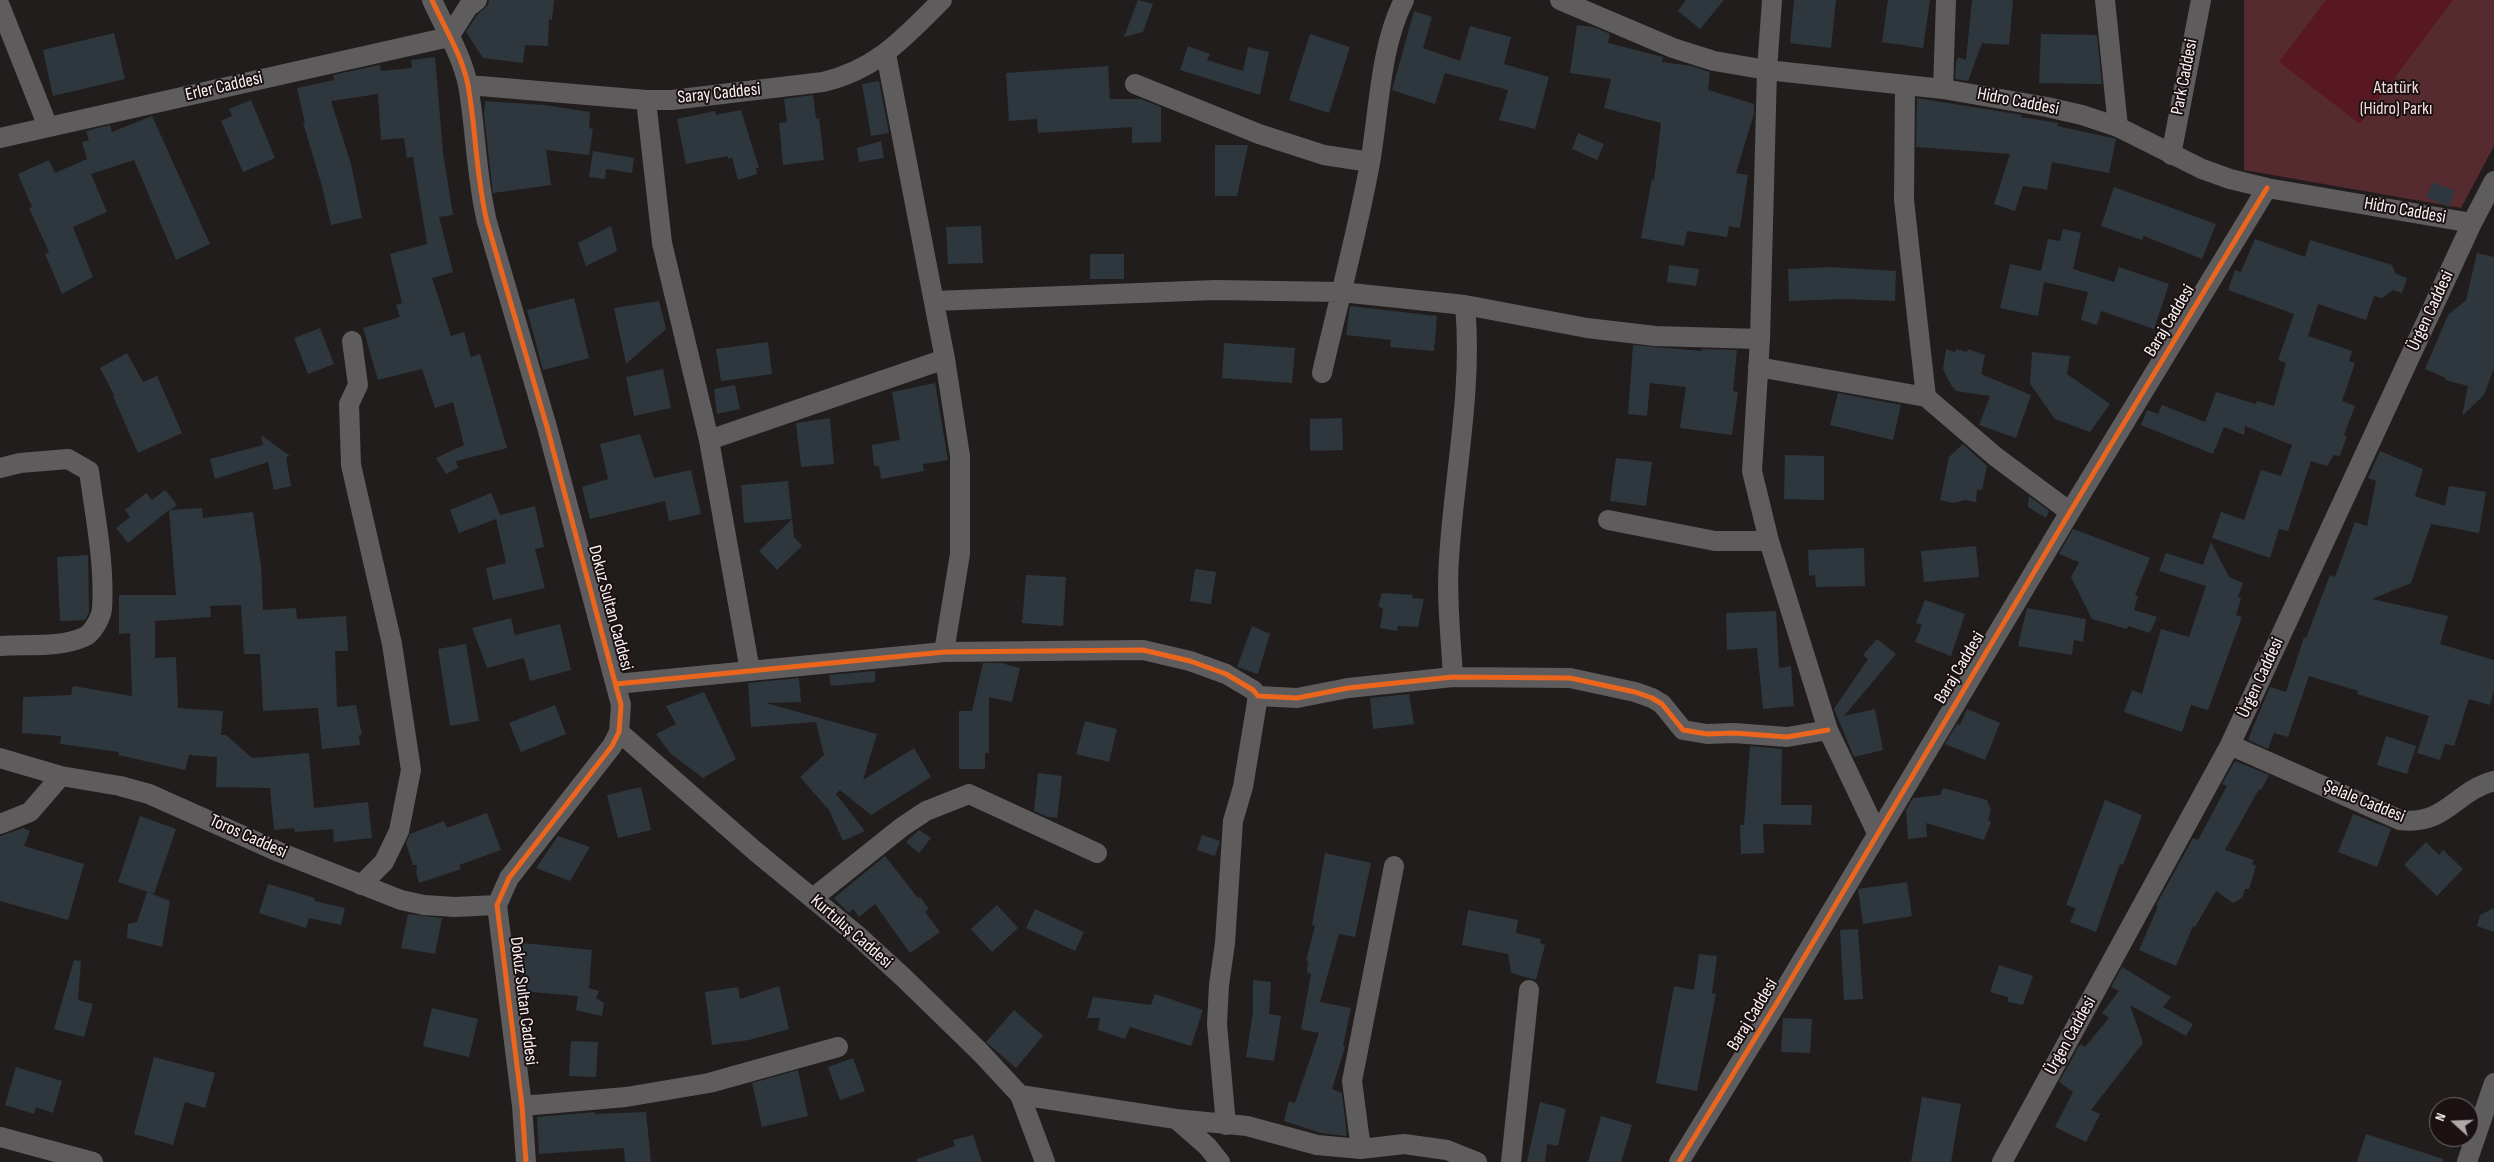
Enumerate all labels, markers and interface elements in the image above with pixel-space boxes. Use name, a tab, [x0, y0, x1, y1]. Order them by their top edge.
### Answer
street label: Park Caddesi	[2167, 37, 2203, 117]
street label: Erler Caddesi	[183, 68, 265, 106]
park label: Atatürk (Hidro) Parkı	[2360, 77, 2432, 120]
street label: Saray Caddesi	[676, 79, 762, 109]
street label: Hidro Caddesi	[1975, 84, 2061, 120]
street label: Hidro Caddesi	[2362, 193, 2448, 229]
street label: Ürgen Caddesi	[2403, 268, 2459, 354]
street label: Baraj Caddesi	[2140, 281, 2200, 361]
street label: Dokuz Sultan Caddesi	[583, 543, 637, 673]
street label: Baraj Caddesi	[1930, 628, 1990, 708]
street label: Ürgen Caddesi	[2233, 635, 2289, 721]
street label: Şelale Caddesi	[2320, 776, 2408, 828]
street label: Toros Caddesi	[206, 810, 290, 864]
street label: Kurtuluş Caddesi	[806, 891, 896, 973]
street label: Dokuz Sultan Caddesi	[504, 936, 542, 1066]
street label: Baraj Caddesi	[1723, 975, 1783, 1055]
street label: Ürgen Caddesi	[2041, 993, 2101, 1079]
north arrow	[2429, 1097, 2479, 1147]
text: N	[2431, 1111, 2450, 1123]

